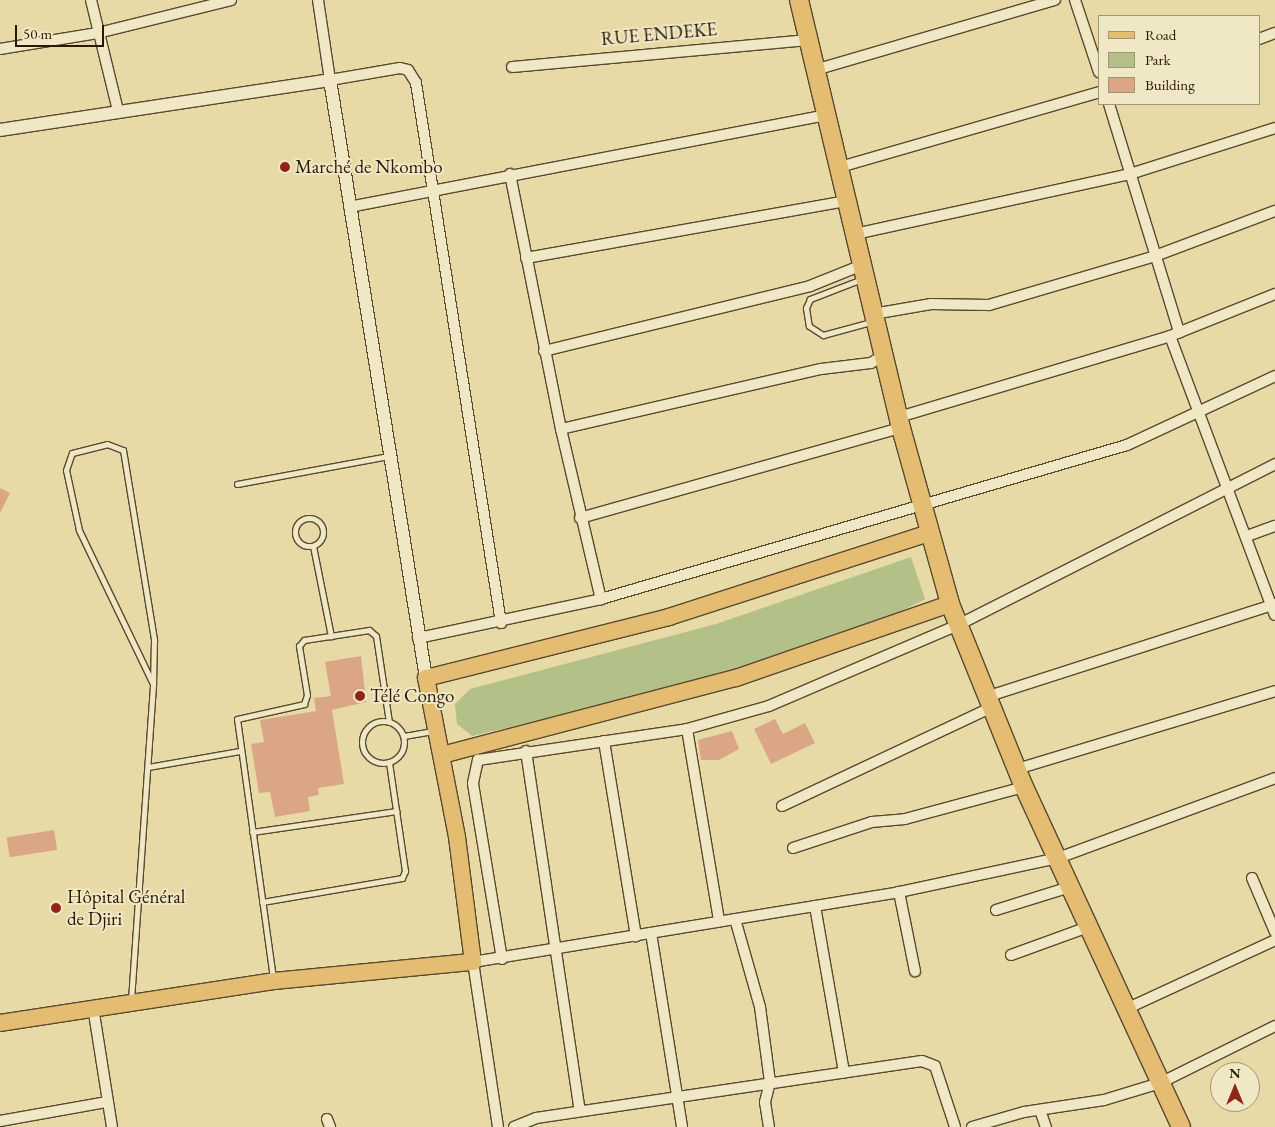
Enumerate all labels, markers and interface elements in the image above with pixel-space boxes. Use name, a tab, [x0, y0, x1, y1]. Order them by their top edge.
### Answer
scale bar	[18, 15, 106, 47]
legend	[1098, 15, 1260, 105]
street label: RUE ENDEKE	[600, 18, 718, 50]
text: 50 m	[23, 24, 52, 43]
text: Road	[1145, 25, 1176, 44]
text: Park	[1145, 50, 1171, 69]
text: Building	[1145, 75, 1195, 94]
place label: Marché de Nkombo	[295, 156, 443, 178]
marker: Marché de Nkombo	[279, 161, 291, 173]
place label: Télé Congo	[370, 685, 455, 707]
marker: Télé Congo	[354, 690, 366, 702]
place label: Hôpital Général de Djiri	[67, 886, 185, 930]
marker: Hôpital Général de Djiri	[49, 901, 63, 915]
north arrow	[1210, 1062, 1260, 1112]
text: N	[1229, 1064, 1241, 1082]

